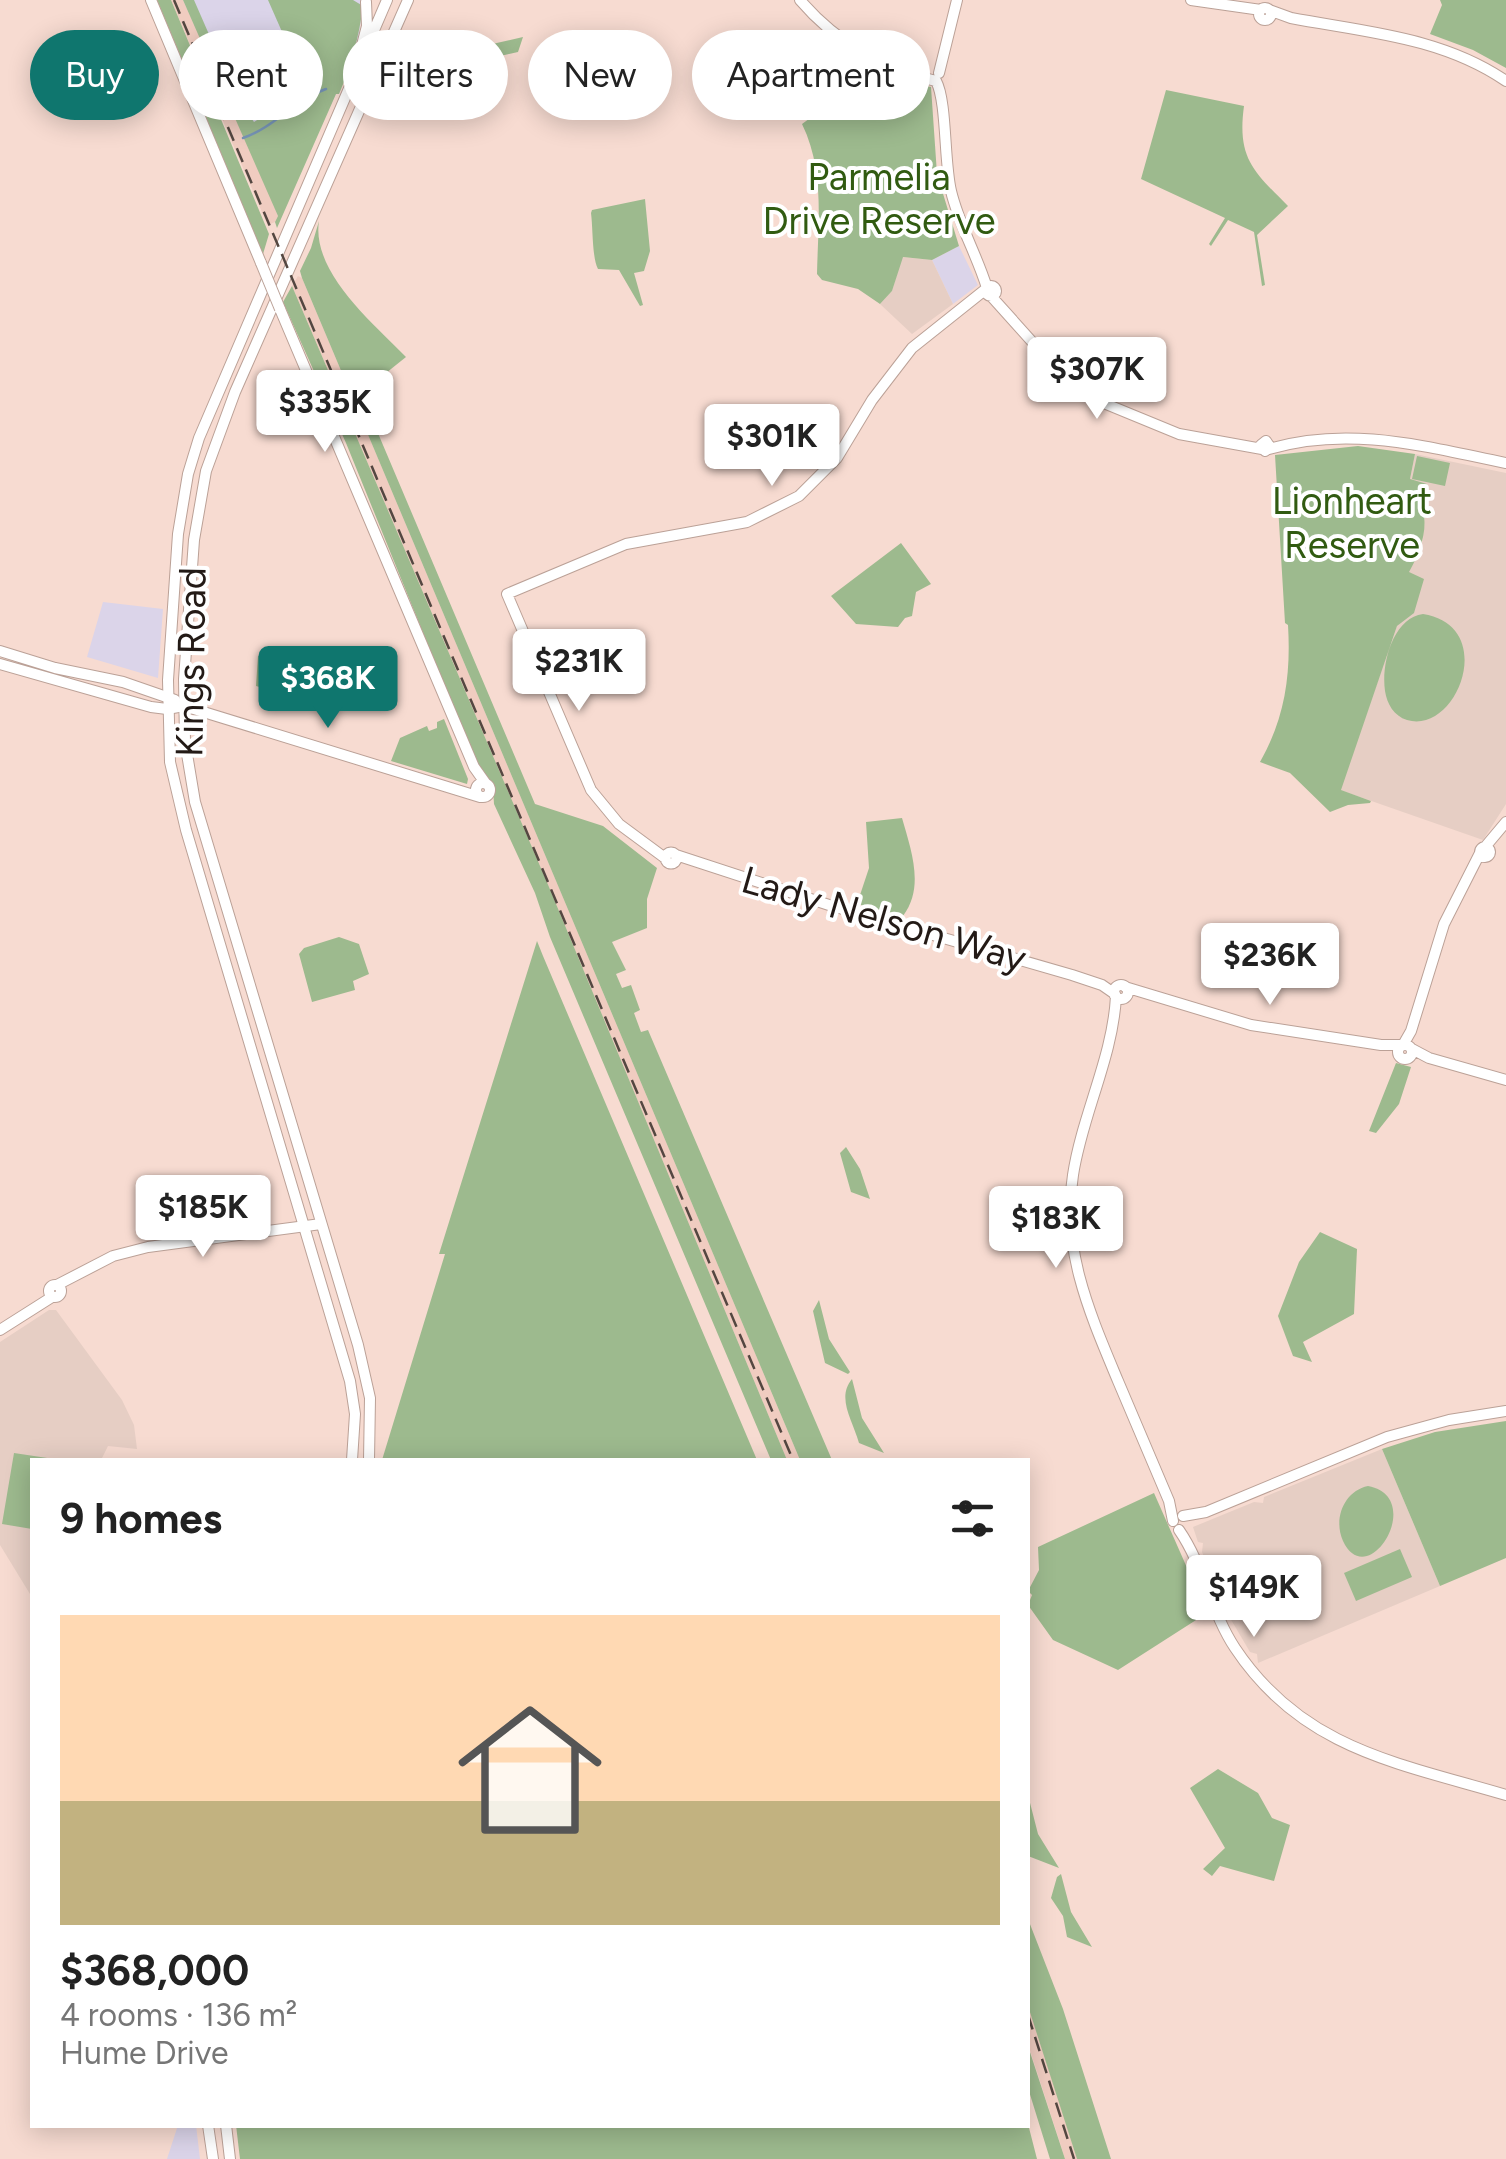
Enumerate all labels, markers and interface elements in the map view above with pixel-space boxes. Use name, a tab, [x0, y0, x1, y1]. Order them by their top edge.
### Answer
chip: Buy	[30, 30, 159, 120]
chip: Rent	[179, 30, 323, 120]
chip: Filters	[343, 30, 508, 120]
chip: New	[528, 30, 672, 120]
chip: Apartment	[692, 30, 930, 120]
park label: Parmelia Drive Reserve	[762, 154, 996, 244]
pin: $307K	[1027, 337, 1167, 422]
text: $307K	[1049, 350, 1145, 388]
pin: $335K	[255, 370, 395, 455]
text: $335K	[278, 383, 372, 421]
pin: $301K	[702, 404, 842, 489]
text: $301K	[726, 417, 818, 455]
park label: Lionheart Reserve	[1272, 478, 1432, 568]
street label: Kings Road	[166, 567, 216, 757]
pin: $231K	[509, 629, 649, 714]
text: $231K	[535, 642, 623, 680]
pin: $368K	[258, 646, 398, 731]
text: $368K	[281, 659, 375, 697]
street label: Lady Nelson Way	[737, 856, 1031, 982]
pin: $236K	[1200, 923, 1340, 1008]
text: $236K	[1223, 936, 1317, 974]
pin: $185K	[133, 1175, 273, 1260]
pin: $183K	[986, 1186, 1126, 1271]
text: $185K	[158, 1188, 248, 1226]
text: $183K	[1011, 1199, 1101, 1237]
icon: filters	[945, 1491, 1000, 1546]
text: 9 homes	[60, 1493, 222, 1544]
pin: $149K	[1184, 1555, 1324, 1640]
text: $149K	[1208, 1568, 1300, 1606]
icon: home	[440, 1680, 620, 1860]
text: $368,000	[60, 1945, 249, 1996]
text: 4 rooms · 136 m²	[60, 1996, 297, 2034]
text: Hume Drive	[60, 2034, 229, 2072]

